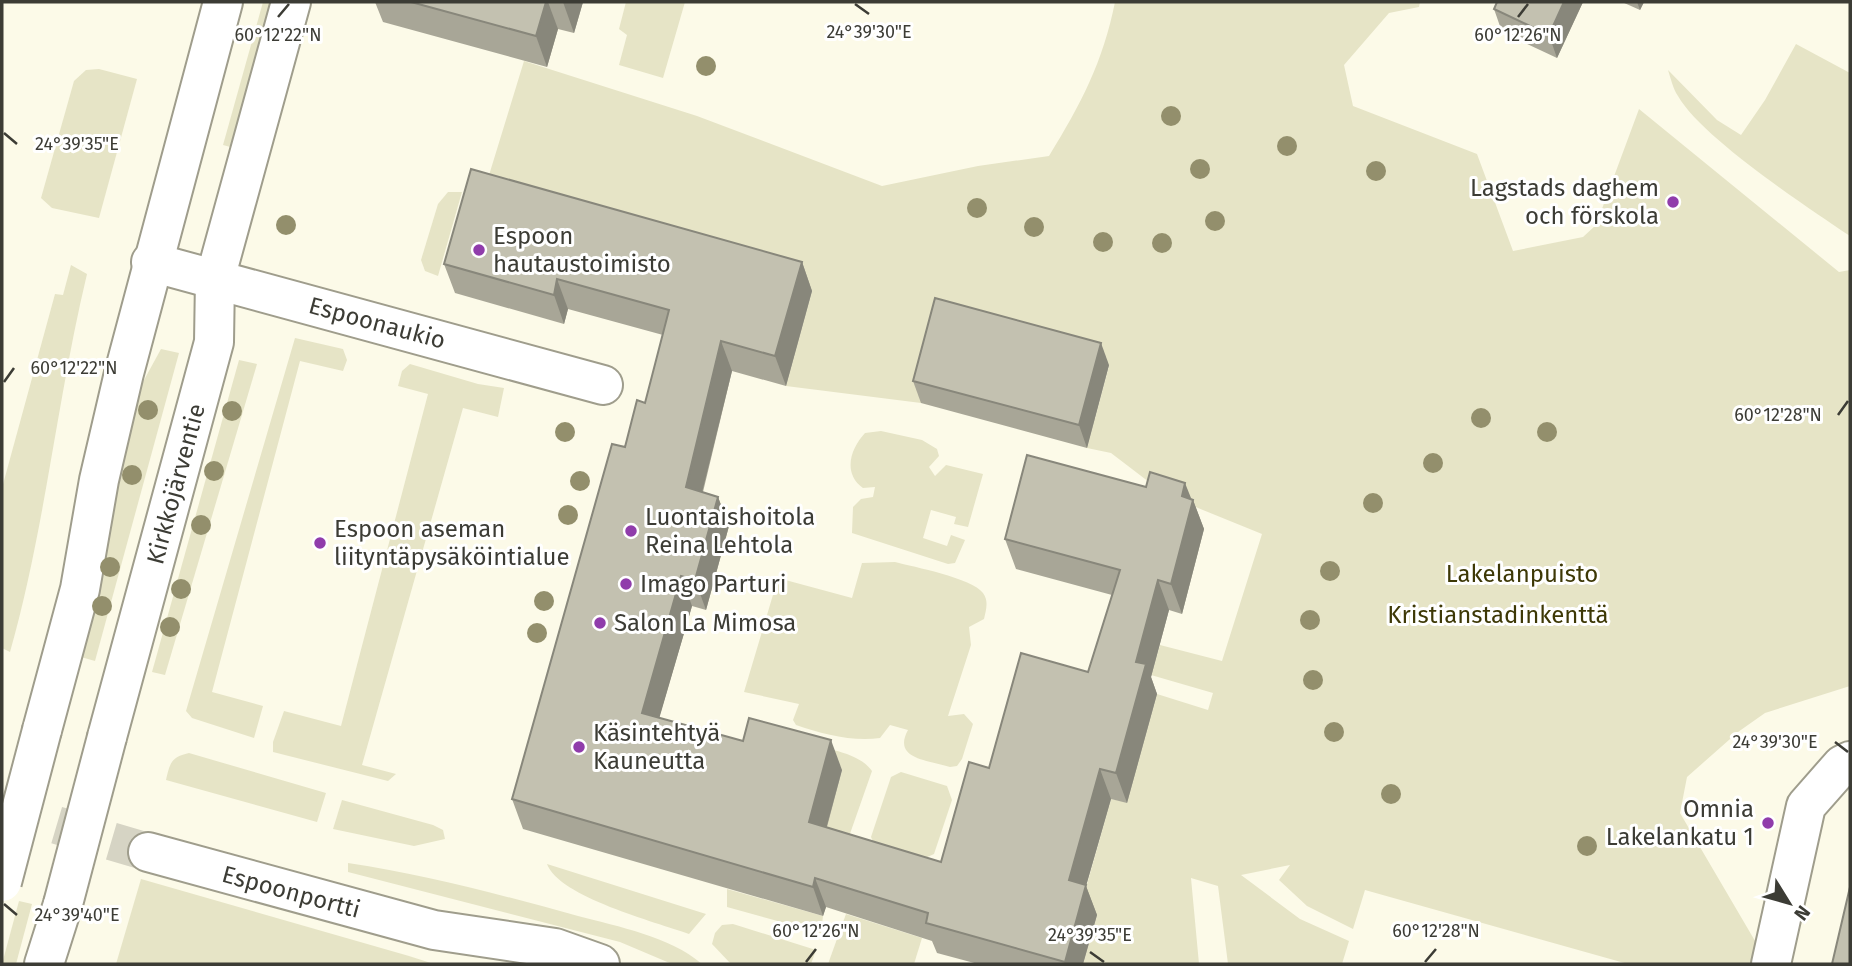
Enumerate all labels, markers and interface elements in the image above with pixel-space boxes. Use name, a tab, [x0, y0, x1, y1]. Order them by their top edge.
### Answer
text: 24°39'30"E	[826, 21, 912, 43]
text: 60°12'22"N	[235, 24, 322, 46]
text: 60°12'26"N	[1474, 24, 1562, 46]
text: 24°39'35"E	[35, 133, 119, 155]
place label: Lagstads daghem och förskola	[1470, 174, 1659, 230]
marker: Lagstads daghem och förskola	[1665, 194, 1681, 210]
place label: Espoon hautaustoimisto	[493, 222, 671, 278]
marker: Espoon hautaustoimisto	[471, 242, 487, 258]
street label: Espoonaukio	[306, 291, 448, 355]
text: 60°12'22"N	[31, 357, 118, 379]
street label: Kirkkojärventie	[141, 401, 211, 567]
text: 60°12'28"N	[1734, 404, 1822, 426]
place label: Luontaishoitola Reina Lehtola	[645, 503, 815, 559]
place label: Espoon aseman liityntäpysäköintialue	[334, 515, 570, 571]
marker: Luontaishoitola Reina Lehtola	[623, 523, 639, 539]
marker: Espoon aseman liityntäpysäköintialue	[312, 535, 328, 551]
park label: Lakelanpuisto	[1446, 560, 1598, 588]
place label: Imago Parturi	[640, 570, 787, 598]
marker: Imago Parturi	[618, 576, 634, 592]
park label: Kristianstadinkenttä	[1387, 601, 1609, 629]
place label: Salon La Mimosa	[614, 609, 796, 637]
marker: Salon La Mimosa	[592, 615, 608, 631]
place label: Käsintehtyä Kauneutta	[593, 719, 720, 775]
text: 24°39'30"E	[1732, 731, 1818, 753]
marker: Käsintehtyä Kauneutta	[571, 739, 587, 755]
place label: Omnia Lakelankatu 1	[1606, 795, 1754, 851]
marker: Omnia Lakelankatu 1	[1760, 815, 1776, 831]
street label: Espoonportti	[219, 860, 363, 924]
north arrow	[1754, 868, 1824, 938]
text: N	[1789, 901, 1815, 925]
text: 24°39'40"E	[34, 904, 120, 926]
text: 60°12'26"N	[772, 920, 860, 942]
text: 60°12'28"N	[1392, 920, 1480, 942]
text: 24°39'35"E	[1048, 924, 1132, 946]

